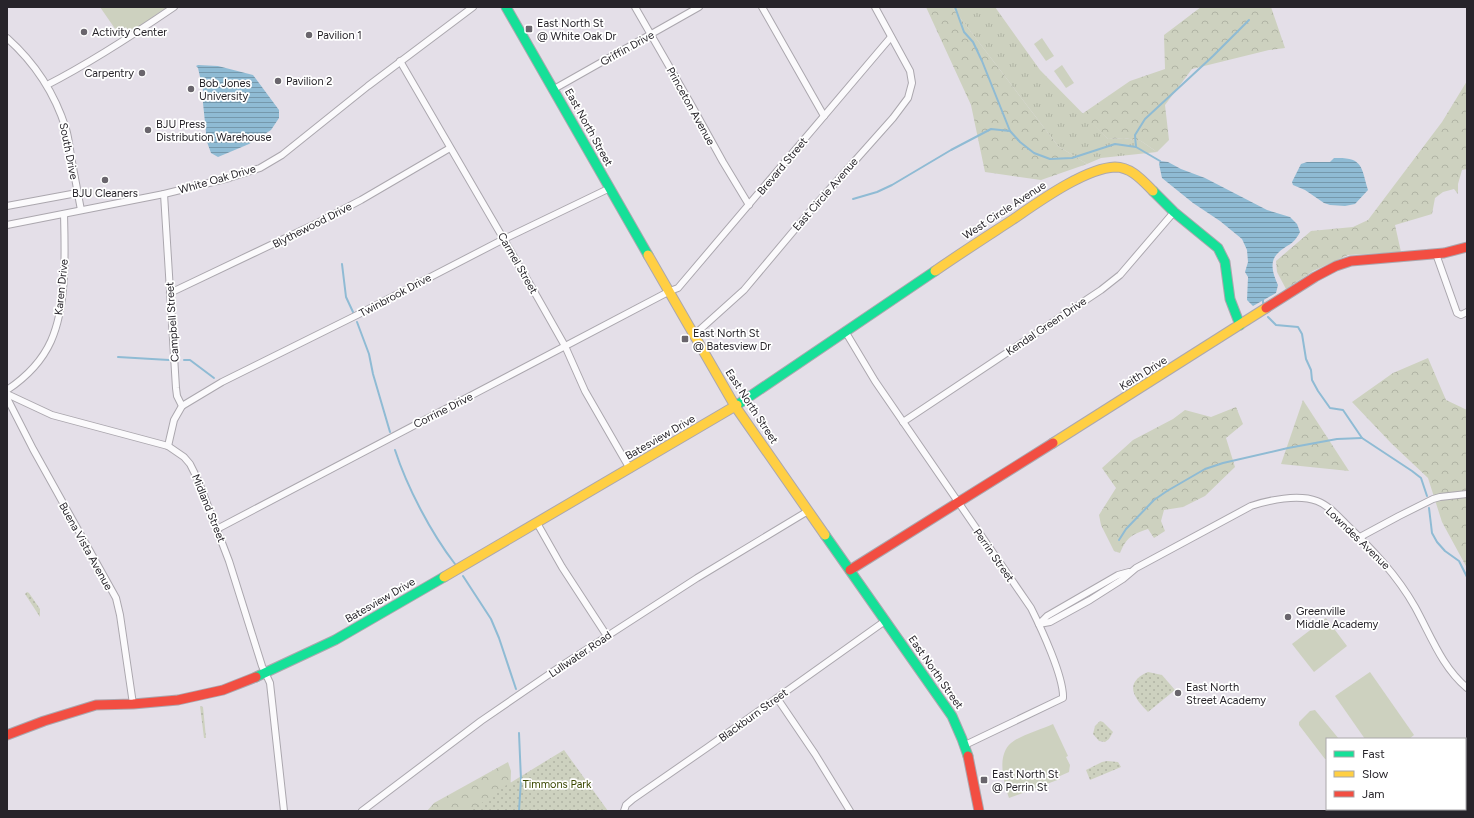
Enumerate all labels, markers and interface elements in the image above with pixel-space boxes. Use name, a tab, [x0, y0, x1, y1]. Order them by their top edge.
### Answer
place label: East North St @ White Oak Dr	[537, 17, 616, 43]
marker: East North St @ White Oak Dr	[524, 24, 534, 34]
place label: Activity Center	[92, 26, 167, 39]
marker: Activity Center	[79, 27, 89, 37]
street label: Griffin Drive	[598, 28, 656, 69]
place label: Pavilion 1	[317, 29, 362, 42]
marker: Pavilion 1	[304, 30, 314, 40]
street label: Princeton Avenue	[664, 65, 717, 148]
place label: Carpentry	[84, 67, 134, 80]
marker: Carpentry	[137, 68, 147, 78]
place label: Pavilion 2	[286, 75, 332, 88]
marker: Pavilion 2	[273, 76, 283, 86]
place label: Bob Jones University	[199, 77, 251, 103]
marker: Bob Jones University	[186, 84, 196, 94]
street label: East North Street	[562, 86, 615, 168]
place label: BJU Press Distribution Warehouse	[156, 118, 271, 144]
street label: South Drive	[57, 122, 80, 181]
marker: BJU Press Distribution Warehouse	[143, 125, 153, 135]
street label: Brevard Street	[755, 135, 810, 198]
street label: East Circle Avenue	[790, 155, 861, 234]
street label: White Oak Drive	[177, 162, 257, 197]
marker: BJU Cleaners	[100, 175, 110, 185]
street label: West Circle Avenue	[960, 179, 1048, 242]
place label: BJU Cleaners	[72, 187, 138, 200]
street label: Blythewood Drive	[271, 200, 354, 251]
street label: Carmel Street	[495, 230, 540, 296]
street label: Karen Drive	[52, 258, 71, 316]
street label: Twinbrook Drive	[357, 271, 433, 320]
street label: Campbell Street	[163, 282, 182, 362]
street label: Kendal Green Drive	[1004, 295, 1089, 358]
place label: East North St @ Batesview Dr	[693, 327, 771, 353]
marker: East North St @ Batesview Dr	[680, 334, 690, 344]
street label: Keith Drive	[1117, 354, 1169, 393]
street label: East North Street	[723, 366, 781, 446]
street label: Corrine Drive	[411, 390, 475, 431]
street label: Batesview Drive	[623, 412, 697, 463]
street label: Midland Street	[189, 472, 228, 544]
street label: Buena Vista Avenue	[56, 500, 115, 592]
street label: Lowndes Avenue	[1323, 504, 1392, 572]
street label: Perrin Street	[971, 526, 1017, 584]
street label: Batesview Drive	[343, 575, 417, 626]
place label: Greenville Middle Academy	[1296, 605, 1379, 631]
marker: Greenville Middle Academy	[1283, 612, 1293, 622]
street label: Lullwater Road	[547, 629, 614, 680]
street label: East North Street	[905, 633, 966, 711]
place label: East North Street Academy	[1186, 681, 1266, 707]
street label: Blackburn Street	[716, 686, 790, 745]
marker: East North Street Academy	[1173, 688, 1183, 698]
legend	[1326, 738, 1466, 810]
text: Fast	[1362, 747, 1385, 761]
text: Slow	[1362, 767, 1389, 781]
place label: East North St @ Perrin St	[992, 768, 1059, 794]
marker: East North St @ Perrin St	[979, 775, 989, 785]
park label: Timmons Park	[523, 778, 592, 791]
text: Jam	[1362, 787, 1385, 801]

